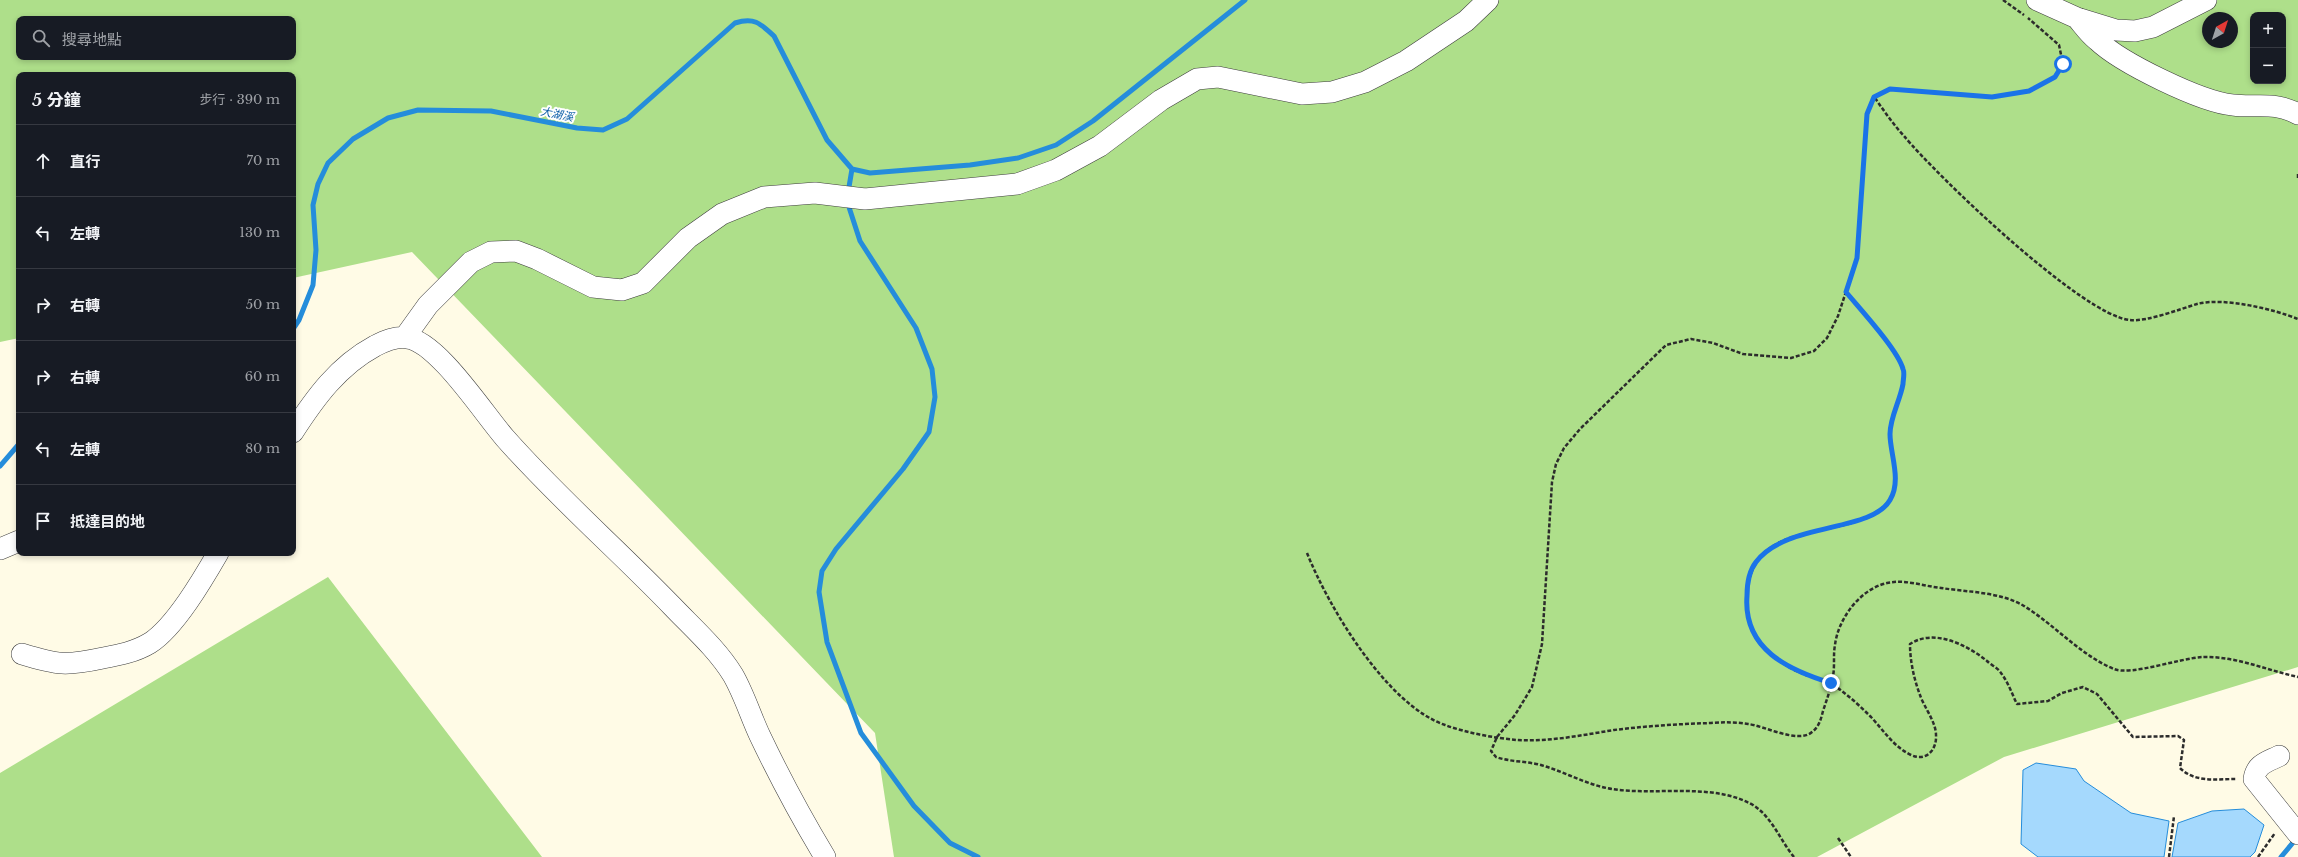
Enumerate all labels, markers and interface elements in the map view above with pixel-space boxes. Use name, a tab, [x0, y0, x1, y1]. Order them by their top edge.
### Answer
north arrow	[2202, 12, 2238, 48]
map controls	[2250, 12, 2286, 84]
button: +	[2250, 12, 2286, 48]
search box	[16, 16, 296, 60]
icon: search	[30, 27, 52, 49]
text: 搜尋地點	[62, 30, 122, 49]
button: −	[2250, 48, 2286, 84]
route start	[2054, 55, 2072, 73]
text: 5 分鐘	[32, 90, 81, 111]
text: 步行 · 390 m	[200, 91, 280, 108]
water label: 大湖溪	[539, 104, 576, 124]
icon: ahead	[32, 150, 54, 172]
text: 直行	[70, 152, 100, 171]
text: 70 m	[247, 152, 280, 169]
icon: left	[32, 222, 54, 244]
text: 左轉	[70, 224, 100, 243]
text: 130 m	[239, 224, 280, 241]
icon: right	[32, 294, 54, 316]
text: 右轉	[70, 296, 100, 315]
text: 50 m	[246, 296, 280, 313]
icon: right	[32, 366, 54, 388]
text: 右轉	[70, 368, 100, 387]
text: 60 m	[245, 368, 280, 385]
icon: left	[32, 438, 54, 460]
text: 左轉	[70, 440, 100, 459]
text: 80 m	[245, 440, 280, 457]
icon: arrive	[32, 510, 54, 532]
text: 抵達目的地	[70, 512, 145, 531]
route end	[1822, 674, 1840, 692]

